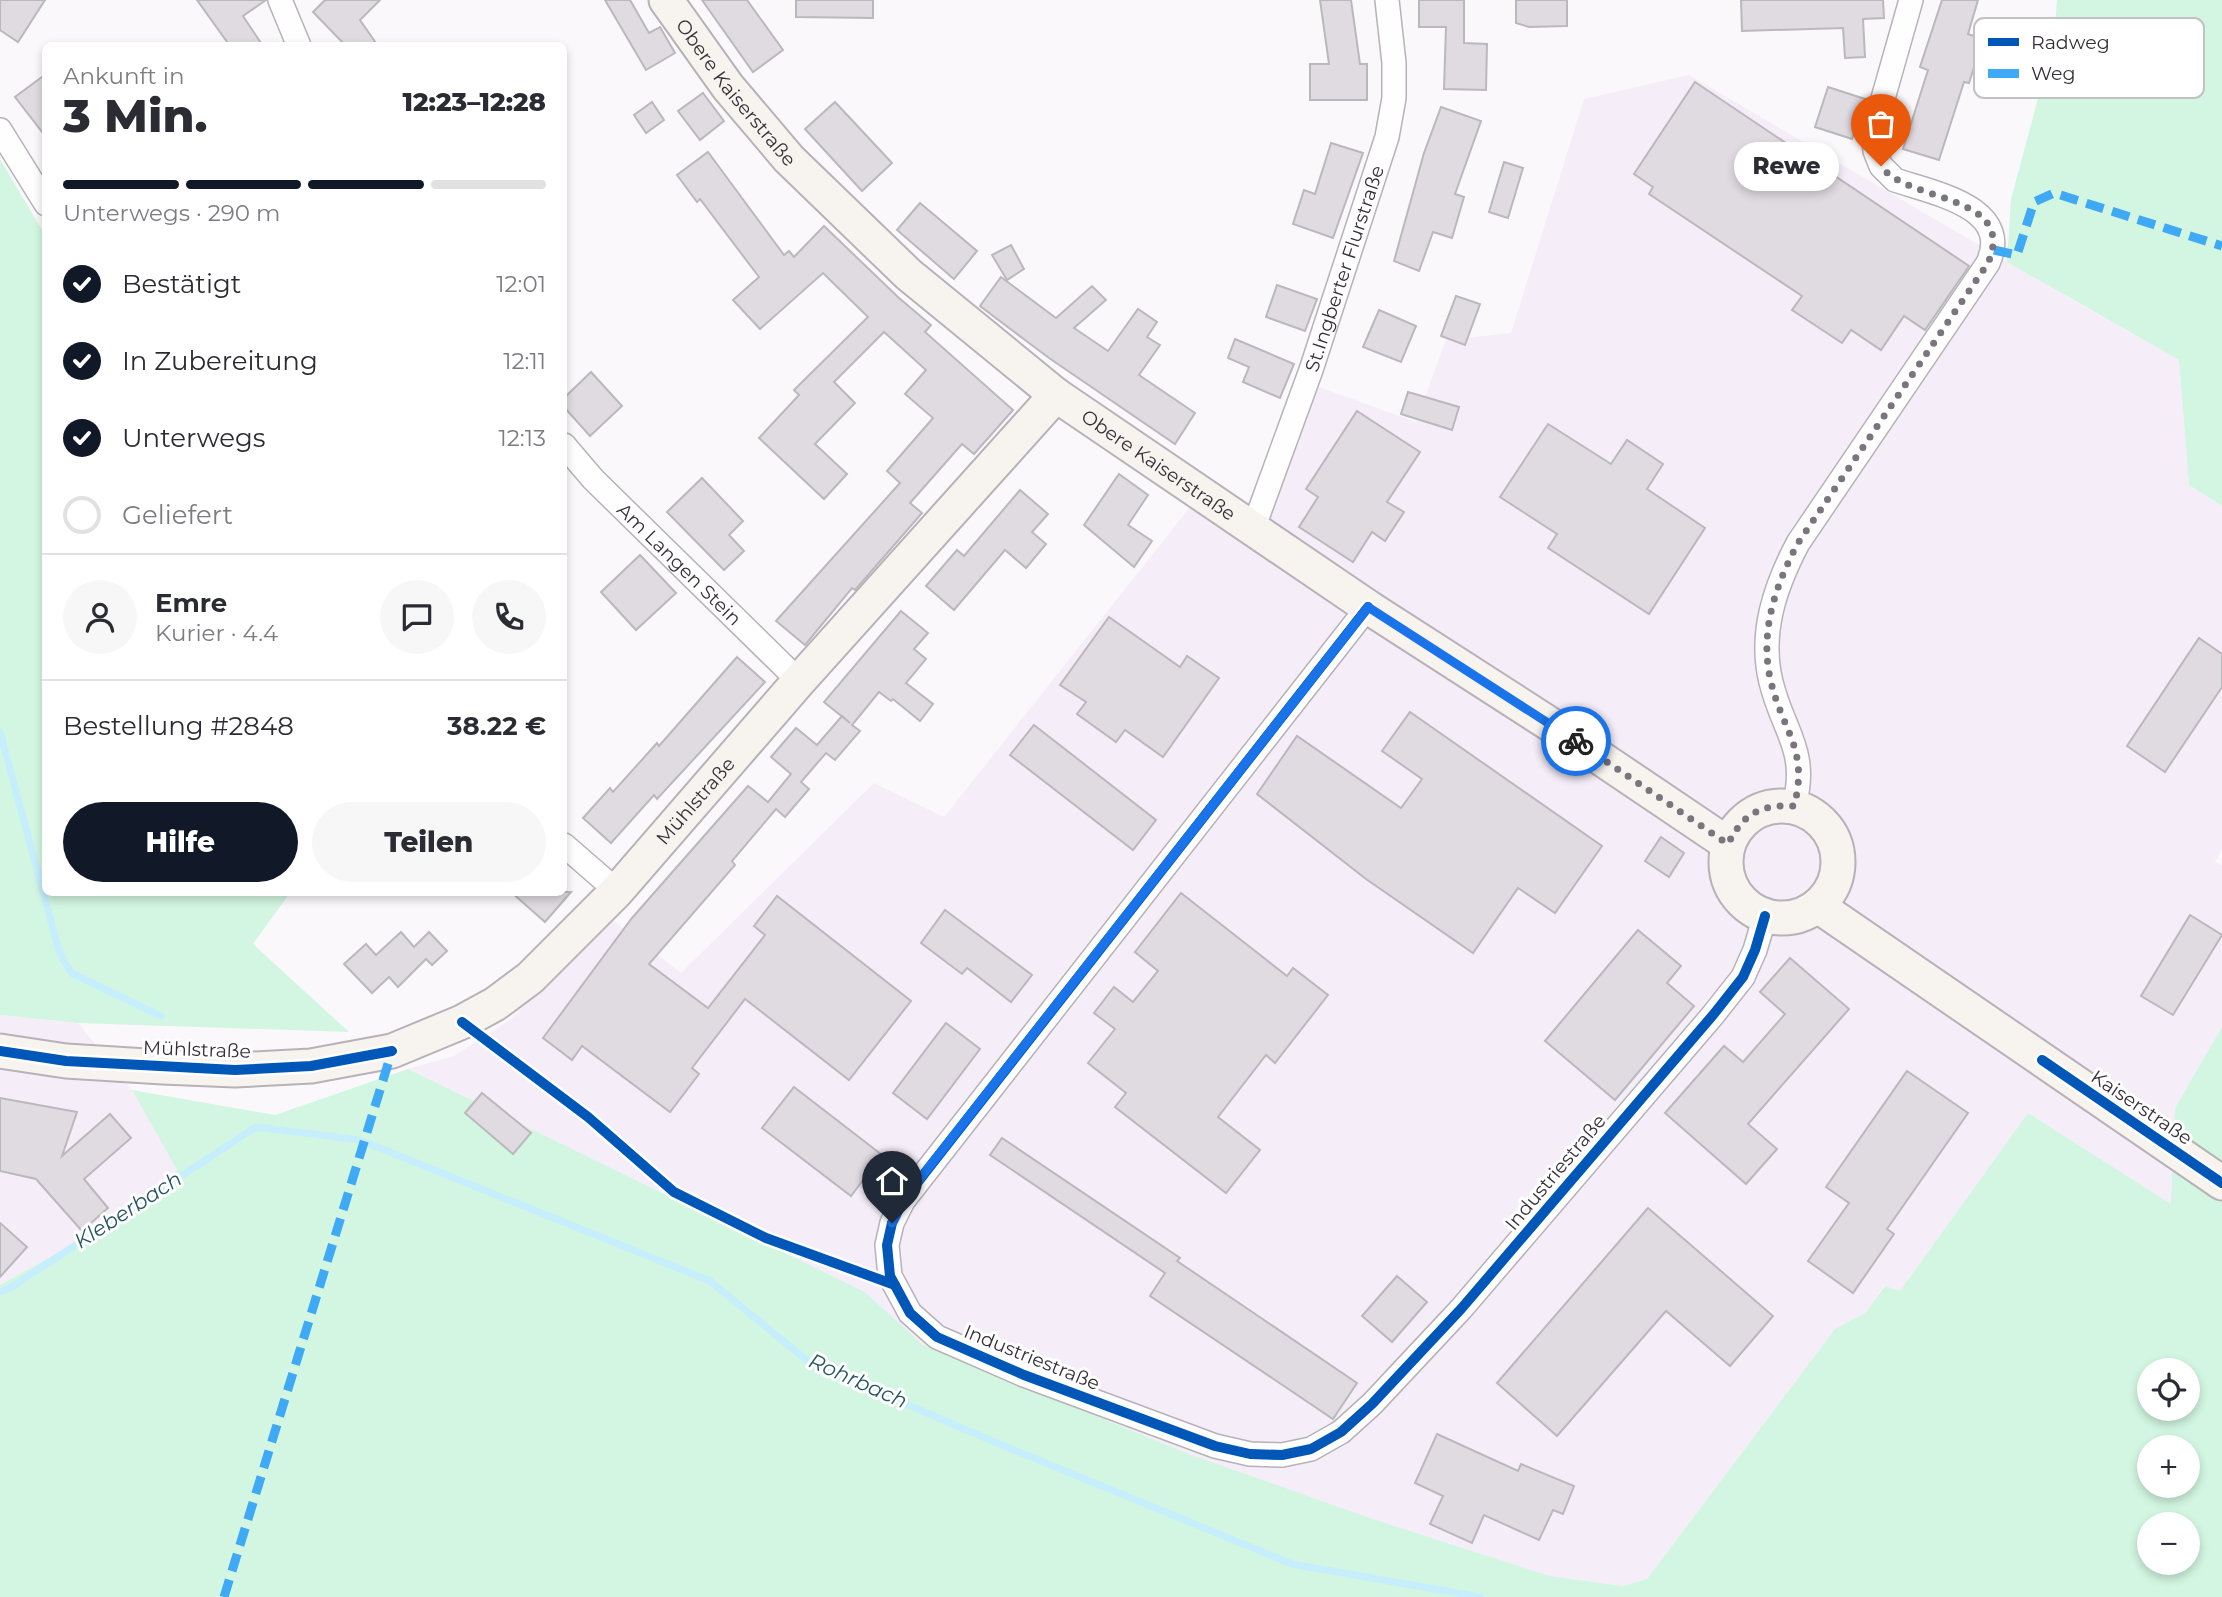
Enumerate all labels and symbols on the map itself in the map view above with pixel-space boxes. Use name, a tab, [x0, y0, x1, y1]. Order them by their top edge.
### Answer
street label: Obere Kaiserstraße	[671, 14, 801, 171]
legend	[1974, 18, 2204, 98]
text: Radweg	[2031, 31, 2110, 54]
text: Weg	[2031, 62, 2076, 85]
pin	[1851, 94, 1911, 166]
callout: Rewe	[1734, 142, 1839, 190]
street label: St.Ingberter Flurstraße	[1300, 163, 1389, 375]
street label: Obere Kaiserstraße	[1077, 405, 1240, 526]
street label: Am Langen Stein	[612, 498, 746, 630]
courier	[1541, 706, 1611, 776]
street label: Mühlstraße	[652, 753, 740, 849]
street label: Mühlstraße	[143, 1036, 251, 1063]
street label: Kaiserstraße	[2087, 1065, 2197, 1150]
street label: Industriestraße	[1500, 1110, 1611, 1235]
pin	[862, 1151, 922, 1223]
water label: Kleberbach	[69, 1166, 186, 1253]
street label: Industriestraße	[961, 1320, 1103, 1395]
water label: Rohrbach	[805, 1348, 911, 1413]

